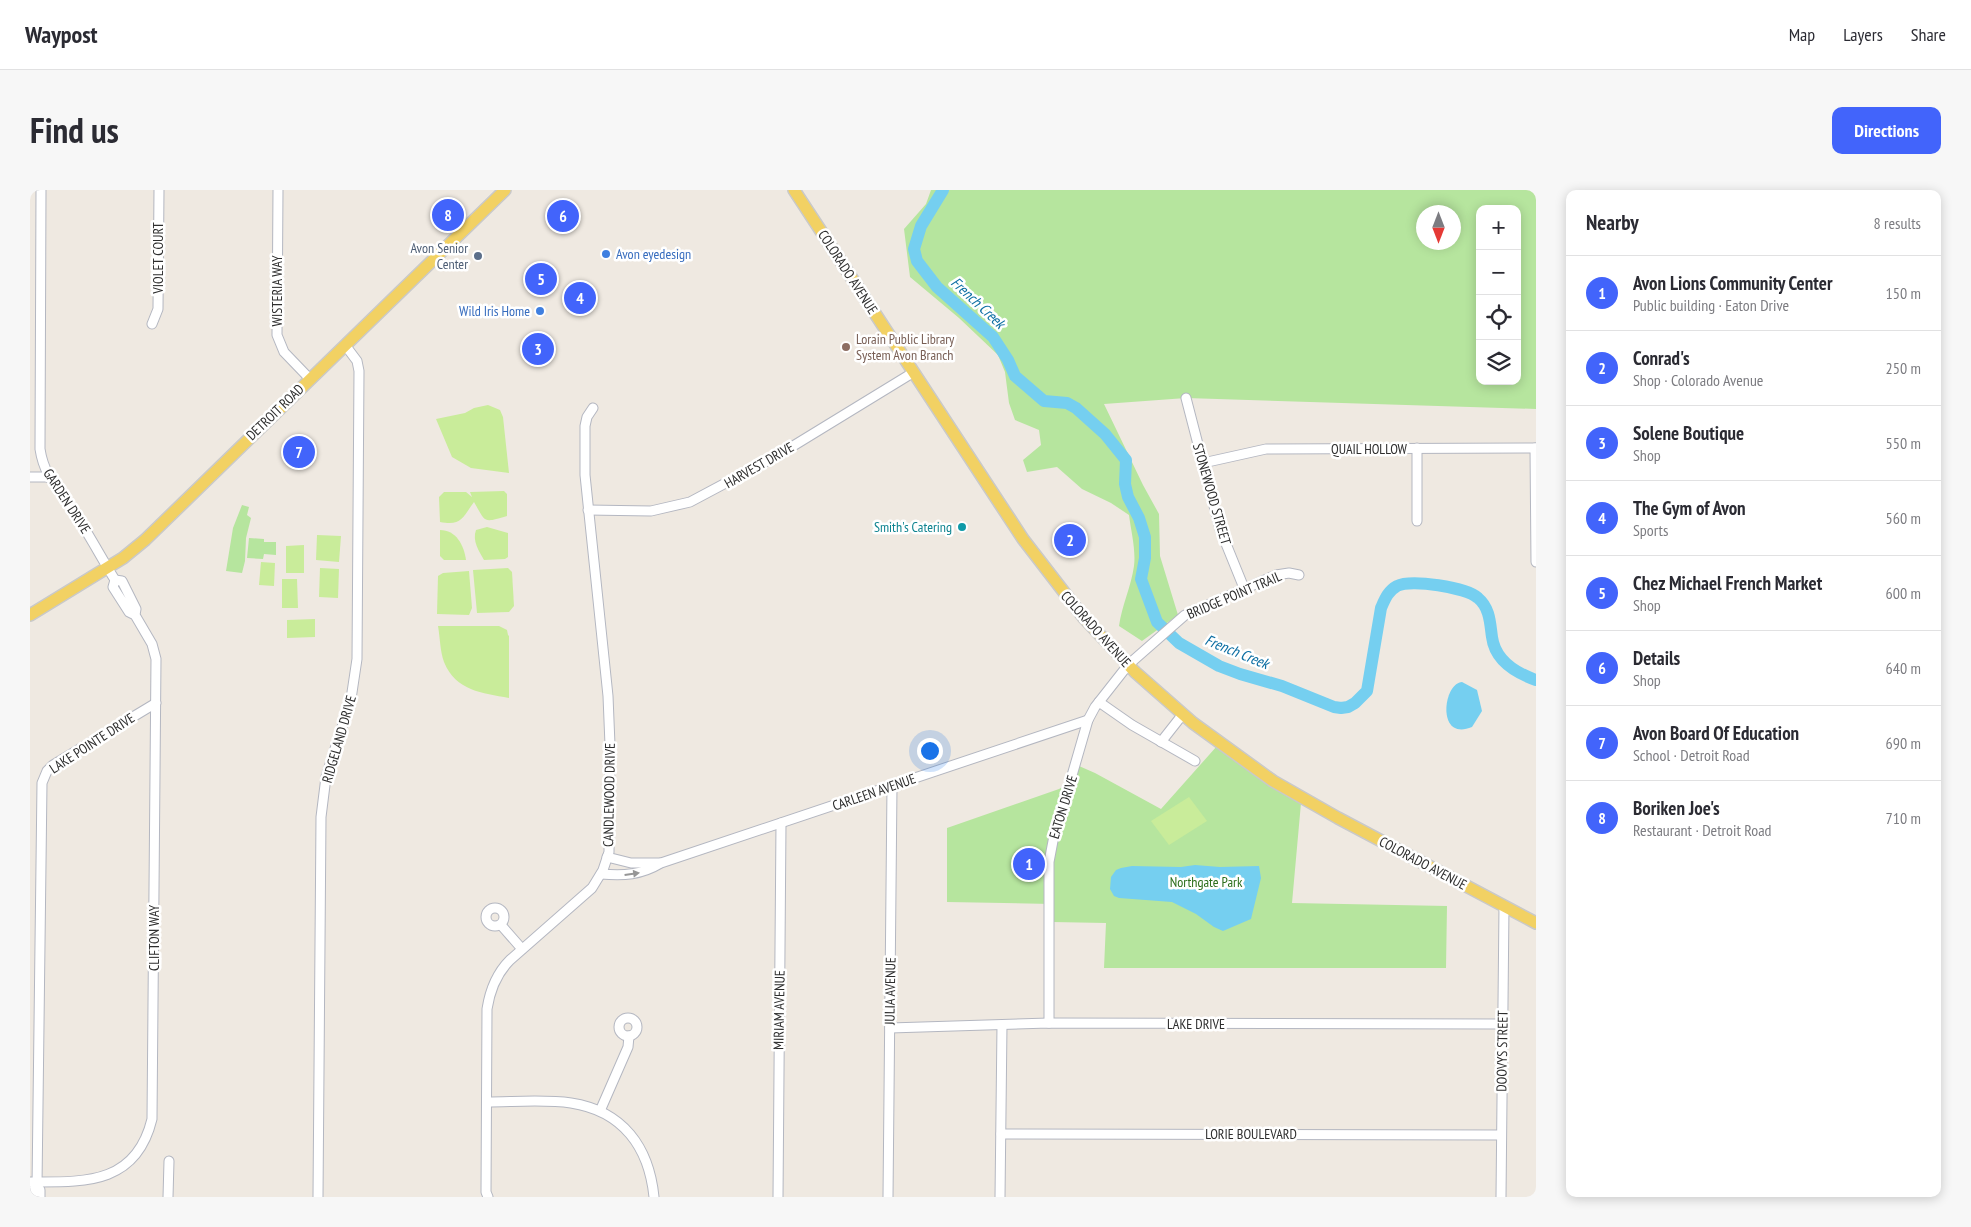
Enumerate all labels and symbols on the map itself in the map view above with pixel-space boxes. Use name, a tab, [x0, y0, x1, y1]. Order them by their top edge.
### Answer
pin: 8	[432, 196, 464, 234]
pin: 6	[547, 197, 579, 235]
north arrow	[1416, 205, 1461, 250]
street label: VIOLET COURT	[149, 222, 167, 295]
street label: COLORADO AVENUE	[814, 227, 882, 317]
place label: Avon Senior Center	[410, 239, 468, 273]
place label: Avon eyedesign	[616, 245, 691, 263]
marker: Avon eyedesign	[600, 248, 612, 260]
marker: Avon Senior Center	[472, 250, 484, 262]
street label: WISTERIA WAY	[268, 255, 286, 327]
pin: 5	[525, 260, 557, 298]
water label: French Creek	[947, 273, 1011, 334]
pin: 4	[564, 279, 596, 317]
place label: Wild Iris Home	[459, 302, 530, 320]
marker: Wild Iris Home	[534, 305, 546, 317]
pin: 3	[522, 330, 554, 368]
place label: Lorain Public Library System Avon Branch	[856, 330, 955, 364]
marker: Lorain Public Library System Avon Branch	[840, 341, 852, 353]
street label: DETROIT ROAD	[242, 380, 308, 444]
pin: 7	[283, 433, 315, 471]
street label: HARVEST DRIVE	[721, 438, 797, 492]
street label: QUAIL HOLLOW	[1331, 440, 1408, 458]
street label: STONEWOOD STREET	[1189, 441, 1235, 548]
street label: GARDEN DRIVE	[39, 465, 95, 537]
place label: Smith's Catering	[874, 518, 952, 536]
marker: Smith's Catering	[956, 521, 968, 533]
pin: 2	[1054, 521, 1086, 559]
street label: BRIDGE POINT TRAIL	[1184, 567, 1284, 623]
street label: COLORADO AVENUE	[1057, 587, 1135, 671]
water label: French Creek	[1203, 630, 1274, 674]
street label: RIDGELAND DRIVE	[318, 693, 360, 785]
street label: LAKE POINTE DRIVE	[46, 709, 138, 777]
your location	[917, 738, 943, 764]
street label: CANDLEWOOD DRIVE	[599, 743, 619, 847]
street label: CARLEEN AVENUE	[830, 769, 918, 815]
street label: EATON DRIVE	[1045, 773, 1081, 841]
street label: COLORADO AVENUE	[1376, 832, 1470, 894]
pin: 1	[1013, 845, 1045, 883]
one-way arrow	[624, 870, 640, 878]
park label: Northgate Park	[1170, 873, 1243, 891]
street label: CLIFTON WAY	[145, 904, 163, 971]
street label: JULIA AVENUE	[880, 957, 900, 1026]
street label: MIRIAM AVENUE	[769, 970, 789, 1050]
street label: DOOVYS STREET	[1492, 1009, 1512, 1092]
street label: LAKE DRIVE	[1167, 1015, 1225, 1033]
street label: LORIE BOULEVARD	[1205, 1125, 1297, 1143]

